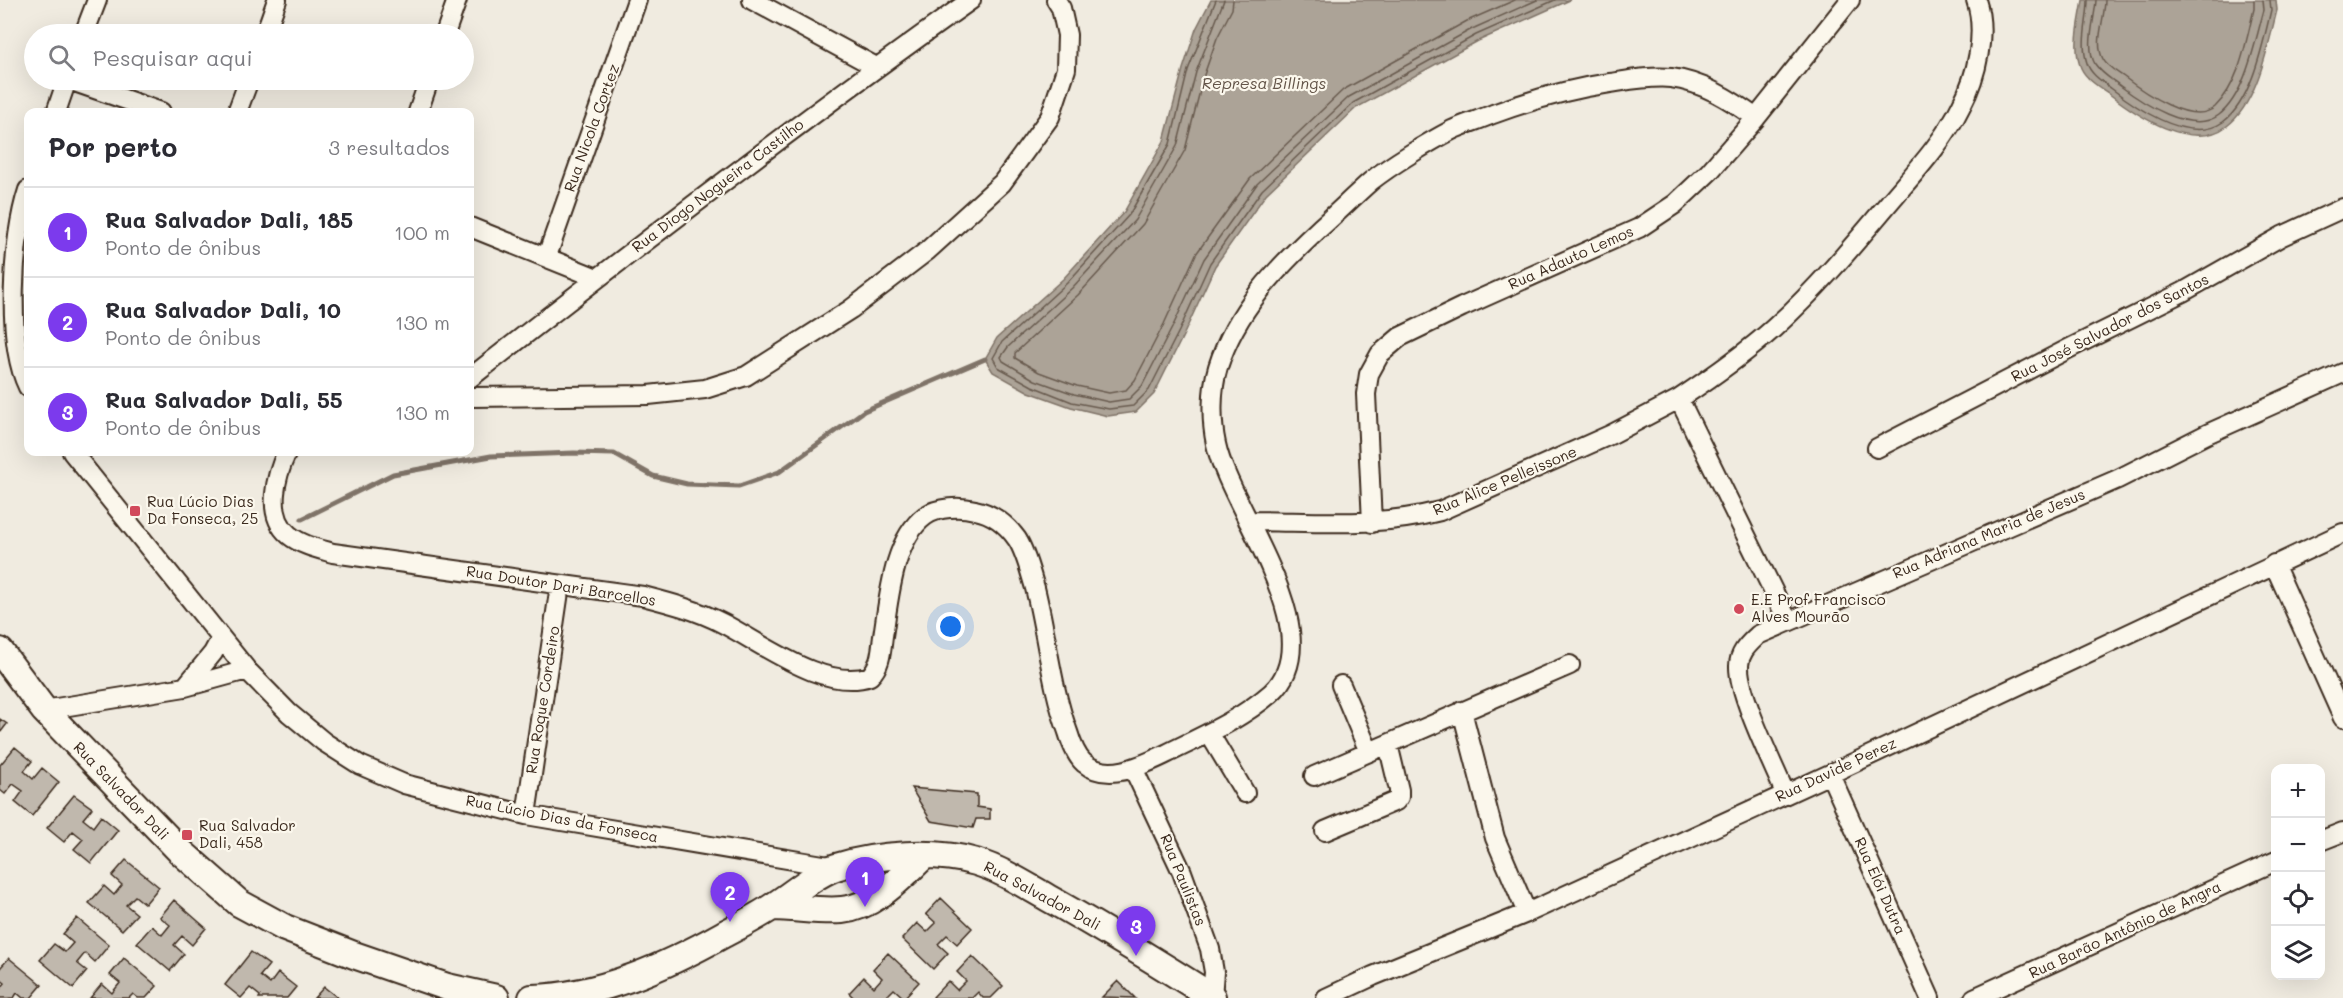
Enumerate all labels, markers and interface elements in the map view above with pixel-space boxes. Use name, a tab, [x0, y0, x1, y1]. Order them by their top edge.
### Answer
search box	[24, 24, 474, 90]
icon: search	[45, 41, 78, 74]
text: Pesquisar aqui	[93, 43, 253, 72]
street label: Rua Nicola Cortez	[559, 61, 623, 194]
water label: Represa Billings	[1202, 72, 1326, 93]
street label: Rua Diogo Nogueira Castilho	[627, 114, 807, 256]
text: Por perto	[48, 130, 177, 164]
text: 3 resultados	[328, 134, 450, 160]
text: Rua Salvador Dali, 185	[105, 205, 353, 234]
text: 1	[63, 219, 72, 245]
text: 100 m	[394, 219, 450, 245]
street label: Rua Adauto Lemos	[1505, 220, 1636, 294]
text: Ponto de ônibus	[105, 234, 261, 260]
street label: Rua José Salvador dos Santos	[2007, 268, 2212, 386]
text: Rua Salvador Dali, 10	[105, 295, 341, 324]
text: 2	[62, 309, 73, 335]
text: 130 m	[395, 309, 450, 335]
text: Ponto de ônibus	[105, 324, 261, 350]
text: Rua Salvador Dali, 55	[105, 385, 343, 414]
text: 3	[62, 399, 74, 425]
text: 130 m	[395, 399, 450, 425]
text: Ponto de ônibus	[105, 414, 261, 440]
street label: Rua Alice Pelleissone	[1430, 441, 1580, 519]
street label: Rua Adriana Maria de Jesus	[1889, 483, 2088, 583]
place label: Rua Lúcio Dias Da Fonseca, 25	[147, 491, 258, 528]
marker: Rua Lúcio Dias Da Fonseca, 25	[128, 504, 142, 518]
street label: Rua Doutor Dari Barcellos	[465, 560, 657, 610]
place label: E.E Prof Francisco Alves Mourão	[1751, 589, 1886, 626]
marker: E.E Prof Francisco Alves Mourão	[1732, 602, 1746, 616]
your location	[936, 612, 965, 641]
street label: Rua Roque Cordeiro	[520, 624, 564, 775]
street label: Rua Davide Perez	[1772, 732, 1899, 806]
street label: Rua Salvador Dali	[70, 737, 174, 844]
map controls	[2271, 764, 2325, 980]
button: +	[2271, 764, 2325, 818]
street label: Rua Lúcio Dias da Fonseca	[464, 790, 660, 846]
place label: Rua Salvador Dali, 458	[199, 815, 296, 852]
button: −	[2271, 818, 2325, 872]
marker: Rua Salvador Dali, 458	[180, 828, 194, 842]
street label: Rua Paulistas	[1156, 831, 1211, 929]
street label: Rua Elói Dutra	[1851, 834, 1911, 937]
street label: Rua Salvador Dali	[981, 856, 1104, 934]
pin: 1	[846, 858, 884, 907]
pin: 2	[710, 872, 750, 922]
button: locate	[2271, 872, 2325, 926]
street label: Rua Barão Antônio de Angra	[2025, 876, 2224, 982]
pin: 3	[1116, 906, 1156, 956]
button: layers	[2271, 926, 2325, 980]

